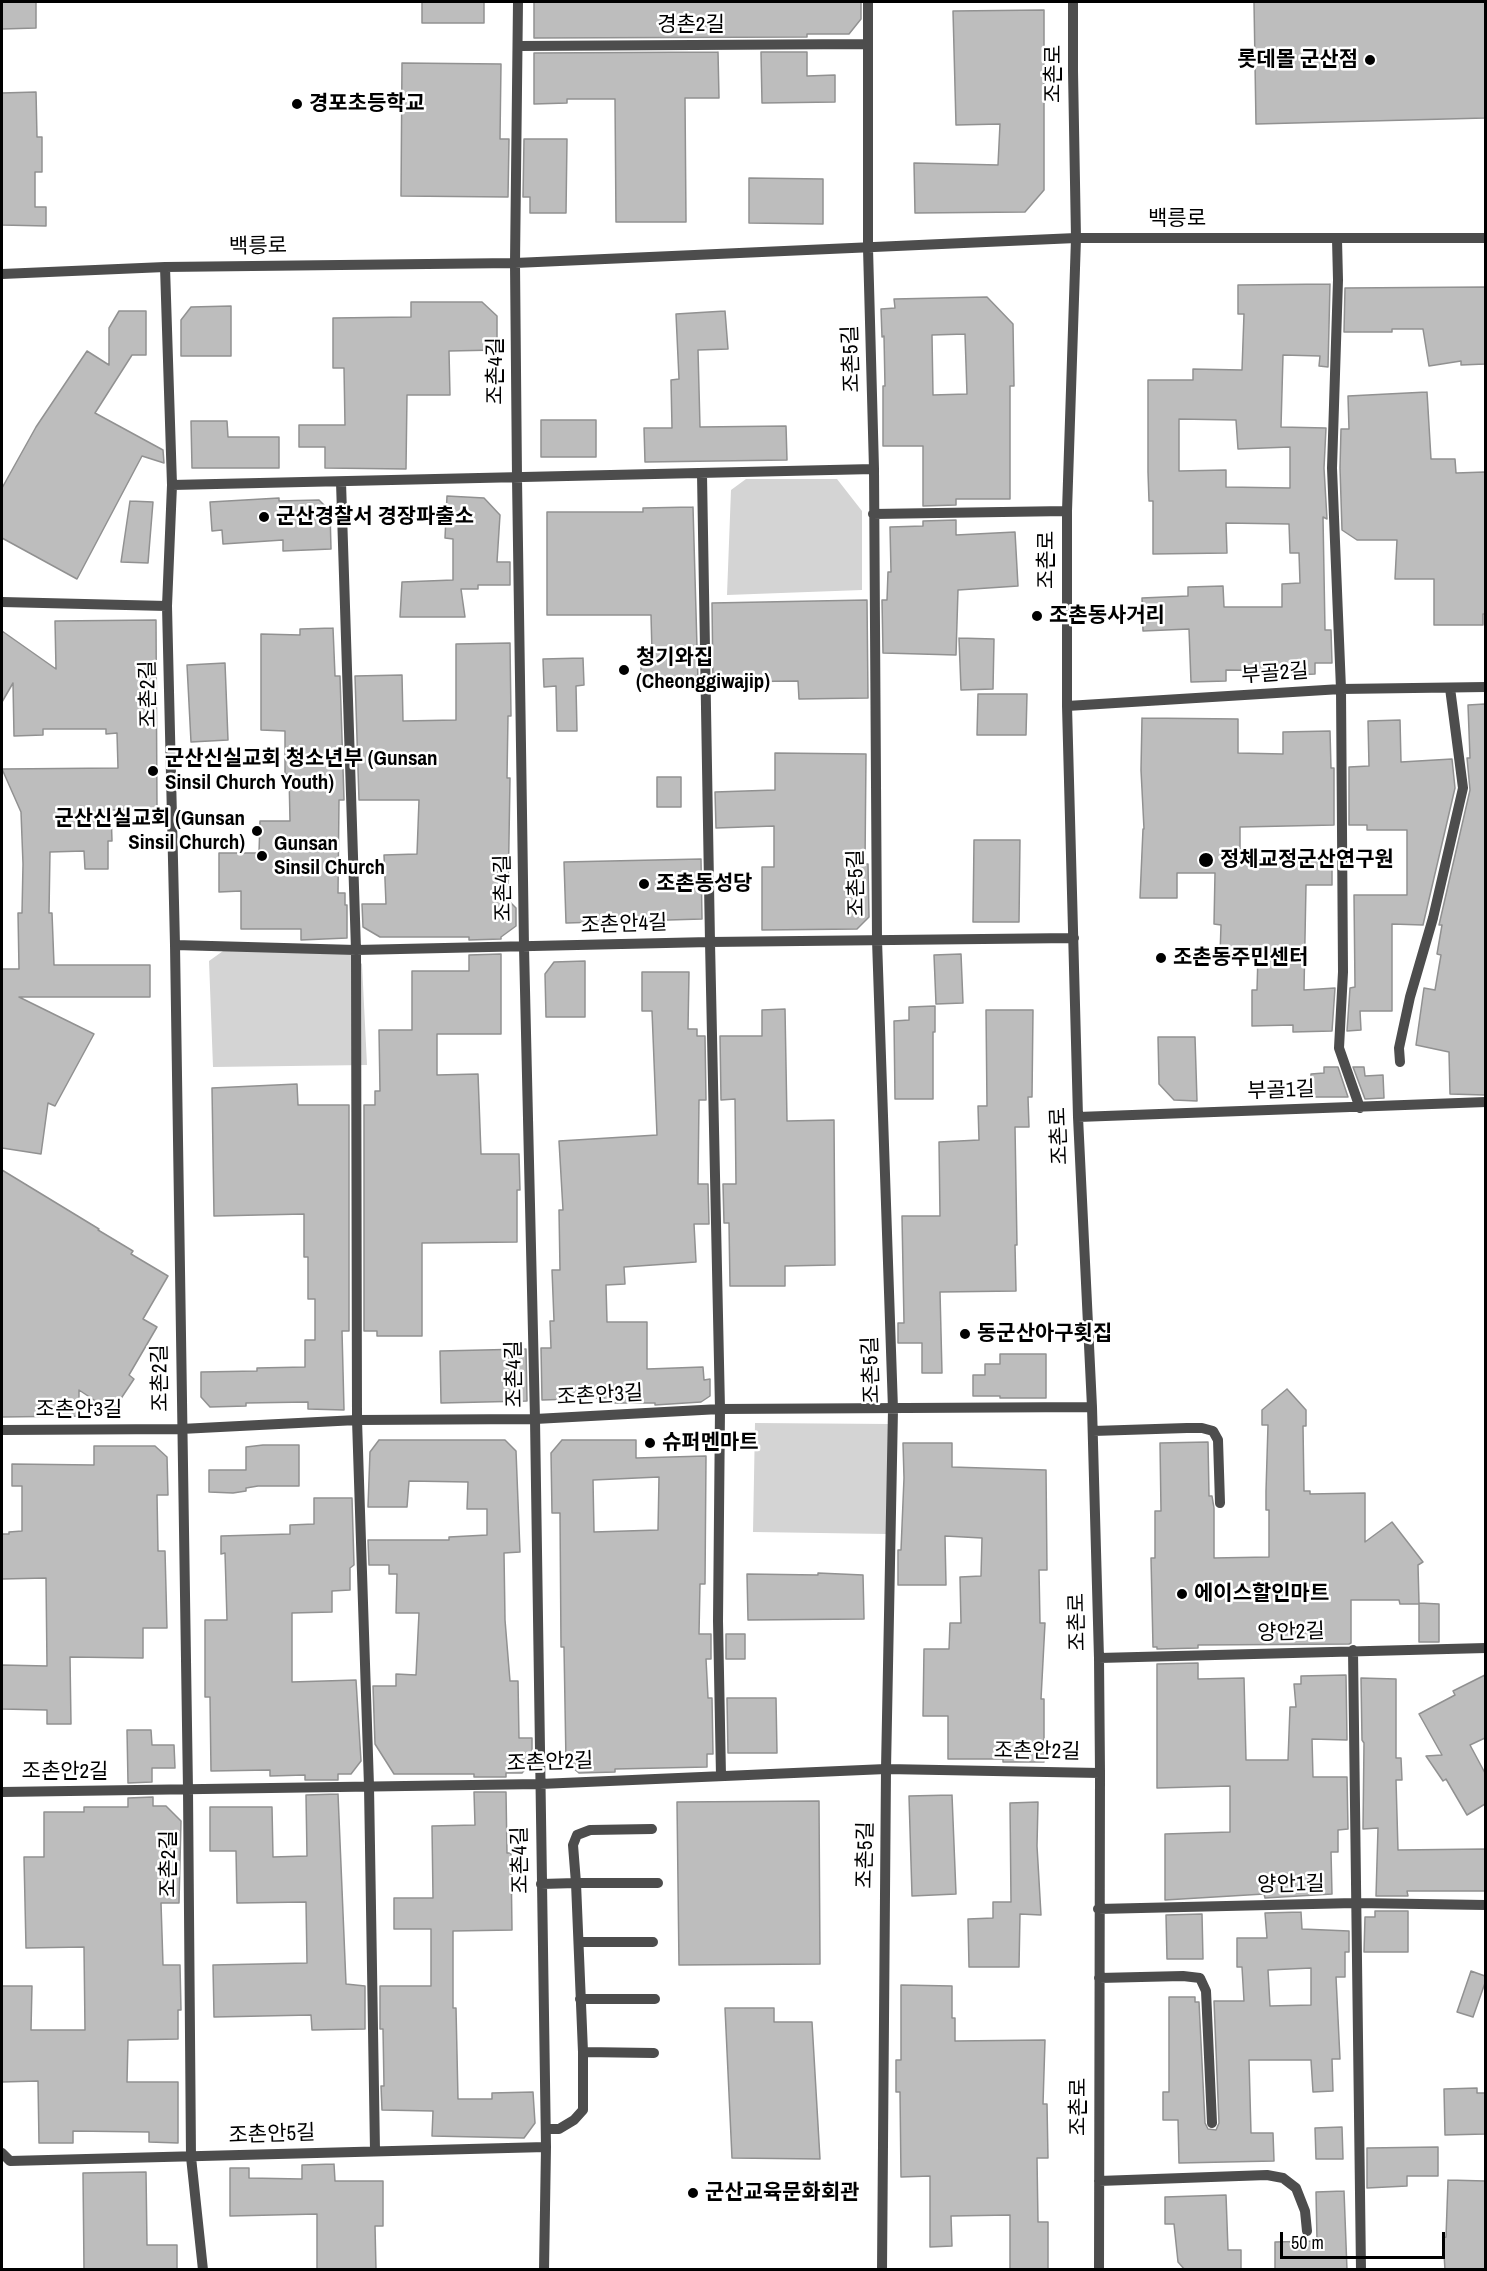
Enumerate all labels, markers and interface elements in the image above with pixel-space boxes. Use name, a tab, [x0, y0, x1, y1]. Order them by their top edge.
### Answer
street label: 경촌2길	[657, 12, 725, 38]
street label: 조촌로	[1041, 45, 1067, 103]
place label: 롯데몰 군산점	[1237, 47, 1358, 73]
marker: 롯데몰 군산점	[1363, 53, 1377, 67]
place label: 경포초등학교	[309, 91, 425, 117]
marker: 경포초등학교	[290, 97, 304, 111]
street label: 백릉로	[1148, 206, 1206, 232]
street label: 백릉로	[229, 234, 287, 260]
street label: 조촌5길	[838, 325, 866, 393]
street label: 조촌4길	[483, 337, 509, 405]
place label: 군산경찰서 경장파출소	[276, 504, 474, 530]
marker: 군산경찰서 경장파출소	[257, 510, 271, 524]
street label: 조촌로	[1034, 531, 1060, 589]
place label: 조촌동사거리	[1049, 603, 1165, 629]
marker: 조촌동사거리	[1030, 609, 1044, 623]
place label: 청기와집 (Cheonggiwajip)	[636, 645, 770, 695]
street label: 부골2길	[1240, 659, 1310, 689]
street label: 조촌2길	[136, 660, 162, 728]
marker: 청기와집 (Cheonggiwajip)	[617, 663, 631, 677]
place label: 군산신실교회 청소년부 (Gunsan Sinsil Church Youth)	[165, 746, 438, 796]
marker: 군산신실교회 청소년부 (Gunsan Sinsil Church Youth)	[146, 764, 160, 778]
place label: 군산신실교회 (Gunsan Sinsil Church)	[54, 806, 245, 856]
marker: 군산신실교회 (Gunsan Sinsil Church)	[250, 824, 264, 838]
place label: Gunsan Sinsil Church	[274, 831, 385, 881]
place label: 정체교정군산연구원	[1220, 847, 1394, 873]
marker: Gunsan Sinsil Church	[255, 849, 269, 863]
street label: 조촌5길	[844, 849, 870, 917]
marker: 정체교정군산연구원	[1197, 851, 1215, 869]
street label: 조촌4길	[491, 854, 517, 922]
place label: 조촌동성당	[656, 871, 753, 897]
marker: 조촌동성당	[637, 877, 651, 891]
street label: 조촌안4길	[580, 911, 668, 939]
place label: 조촌동주민센터	[1173, 945, 1308, 971]
marker: 조촌동주민센터	[1154, 951, 1168, 965]
street label: 부골1길	[1247, 1077, 1315, 1105]
street label: 조촌로	[1046, 1107, 1074, 1165]
place label: 동군산아구횟집	[977, 1321, 1112, 1347]
marker: 동군산아구횟집	[958, 1327, 972, 1341]
street label: 조촌5길	[858, 1336, 886, 1404]
street label: 조촌4길	[502, 1340, 528, 1408]
street label: 조촌2길	[148, 1344, 174, 1412]
street label: 조촌안3길	[556, 1381, 644, 1411]
street label: 조촌안3길	[36, 1397, 122, 1423]
place label: 슈퍼멘마트	[662, 1430, 759, 1456]
marker: 슈퍼멘마트	[643, 1436, 657, 1450]
place label: 에이스할인마트	[1194, 1581, 1329, 1607]
marker: 에이스할인마트	[1175, 1587, 1189, 1601]
street label: 조촌로	[1065, 1593, 1091, 1651]
street label: 양안2길	[1257, 1619, 1325, 1647]
street label: 조촌안2길	[993, 1739, 1081, 1765]
street label: 조촌안2길	[506, 1749, 594, 1777]
street label: 조촌안2길	[22, 1759, 108, 1785]
street label: 조촌5길	[853, 1821, 879, 1889]
street label: 조촌4길	[508, 1826, 534, 1894]
street label: 조촌2길	[156, 1830, 182, 1898]
street label: 양안1길	[1257, 1872, 1325, 1898]
street label: 조촌로	[1066, 2078, 1092, 2136]
street label: 조촌안5길	[228, 2121, 316, 2149]
place label: 군산교육문화회관	[705, 2180, 860, 2206]
marker: 군산교육문화회관	[686, 2186, 700, 2200]
scale bar	[1283, 2220, 1448, 2258]
text: 50 m	[1291, 2230, 1324, 2255]

